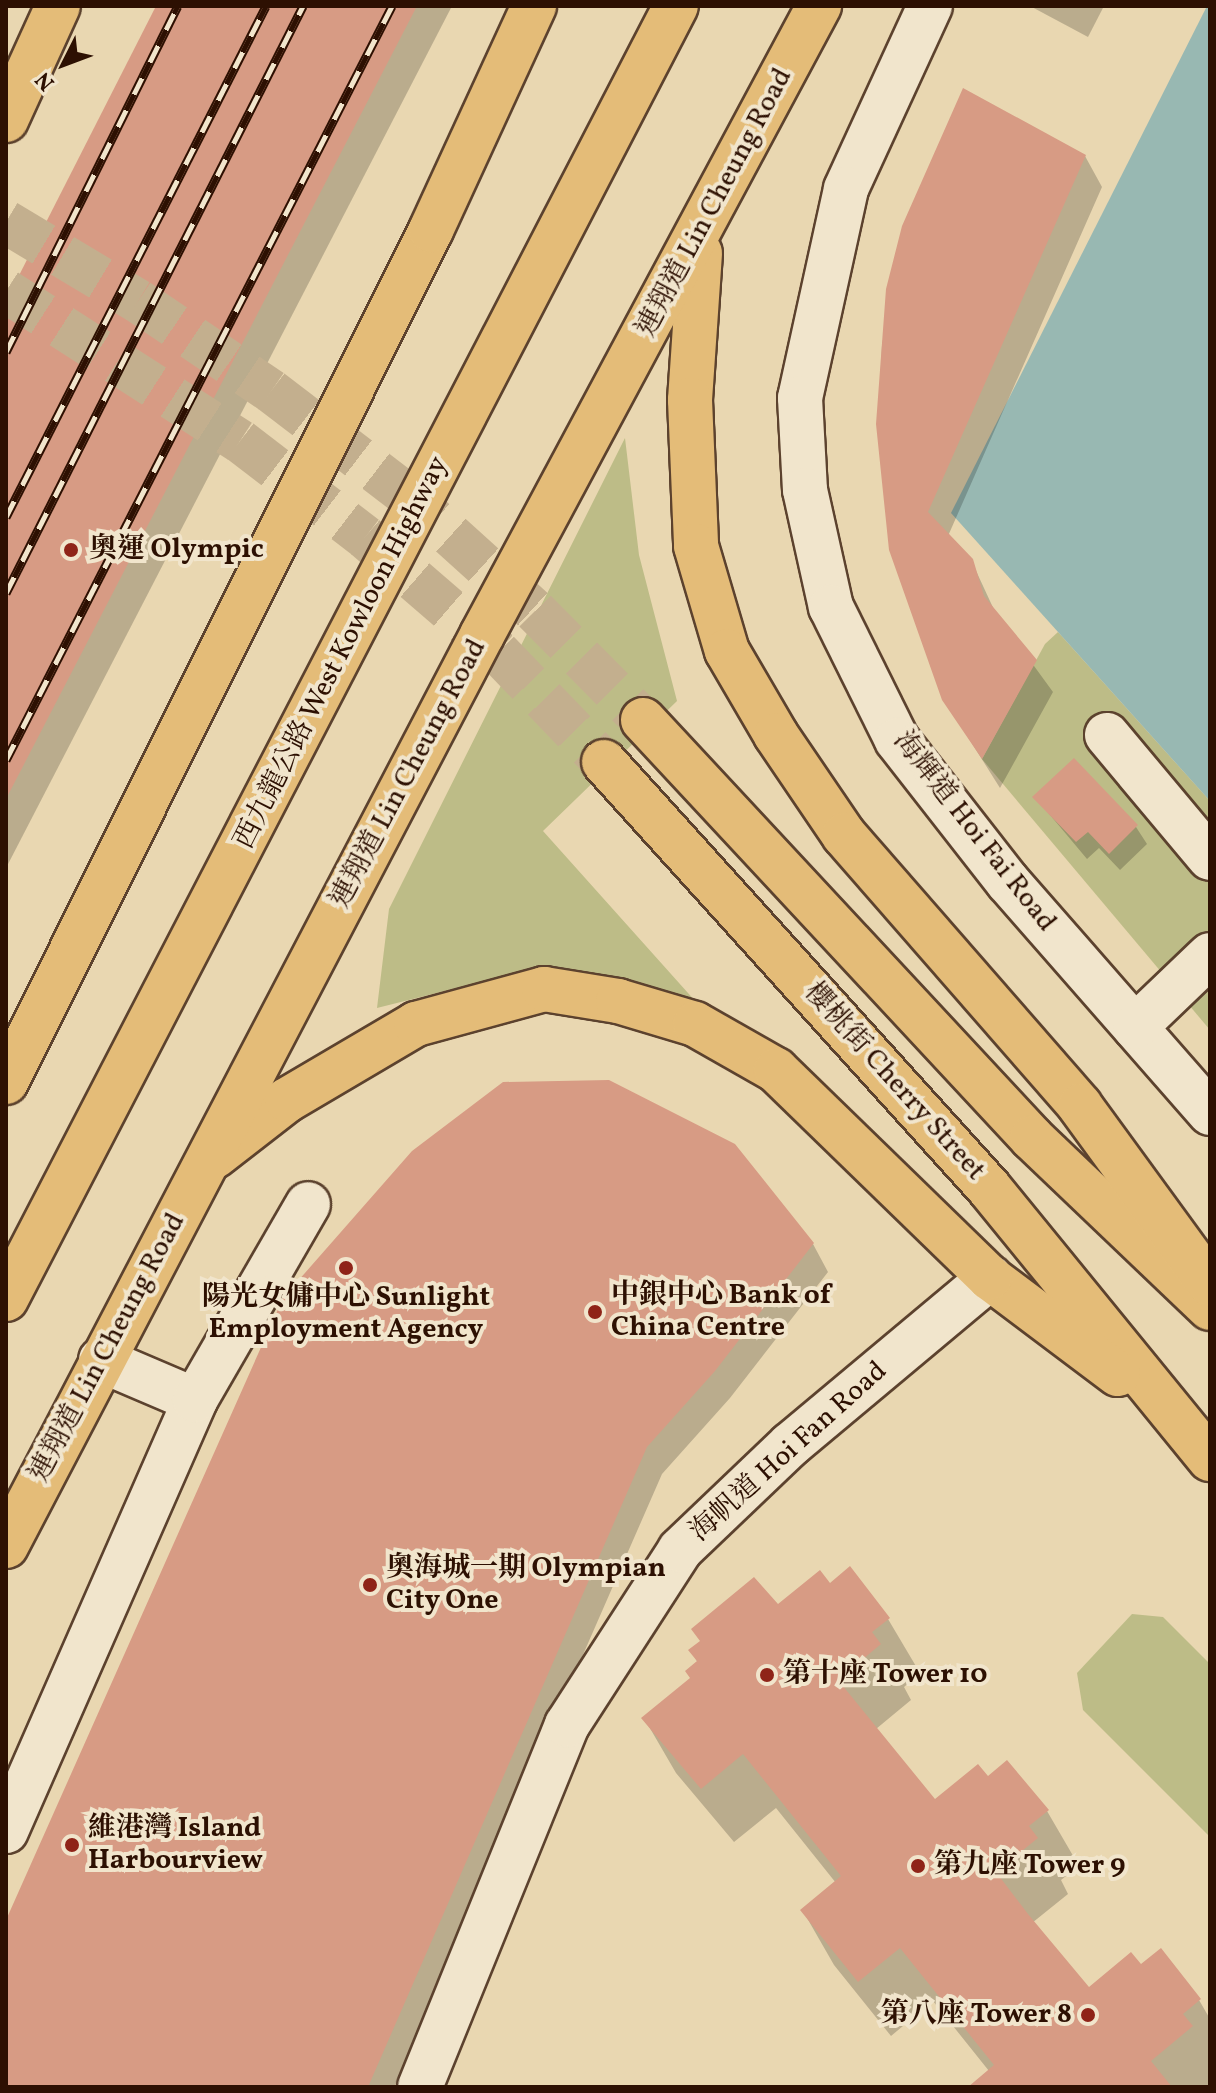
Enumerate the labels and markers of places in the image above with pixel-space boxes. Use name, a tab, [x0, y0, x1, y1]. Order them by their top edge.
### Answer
place label: 奧運 Olympic	[89, 533, 264, 567]
marker: 奧運 Olympic	[60, 539, 82, 561]
marker: 陽光女傭中心 Sunlight Employment Agency	[337, 1259, 355, 1277]
place label: 中銀中心 Bank of China Centre	[611, 1279, 831, 1345]
place label: 陽光女傭中心 Sunlight Employment Agency	[202, 1281, 490, 1347]
marker: 中銀中心 Bank of China Centre	[586, 1303, 604, 1321]
place label: 奧海城一期 Olympian City One	[386, 1552, 666, 1618]
marker: 奧海城一期 Olympian City One	[361, 1576, 379, 1594]
place label: 第十座 Tower 10	[783, 1658, 987, 1692]
marker: 第十座 Tower 10	[758, 1666, 776, 1684]
place label: 維港灣 Island Harbourview	[88, 1812, 263, 1878]
marker: 維港灣 Island Harbourview	[63, 1836, 81, 1854]
place label: 第九座 Tower 9	[934, 1849, 1125, 1883]
marker: 第九座 Tower 9	[909, 1857, 927, 1875]
place label: 第八座 Tower 8	[881, 1998, 1072, 2032]
marker: 第八座 Tower 8	[1079, 2006, 1097, 2024]

